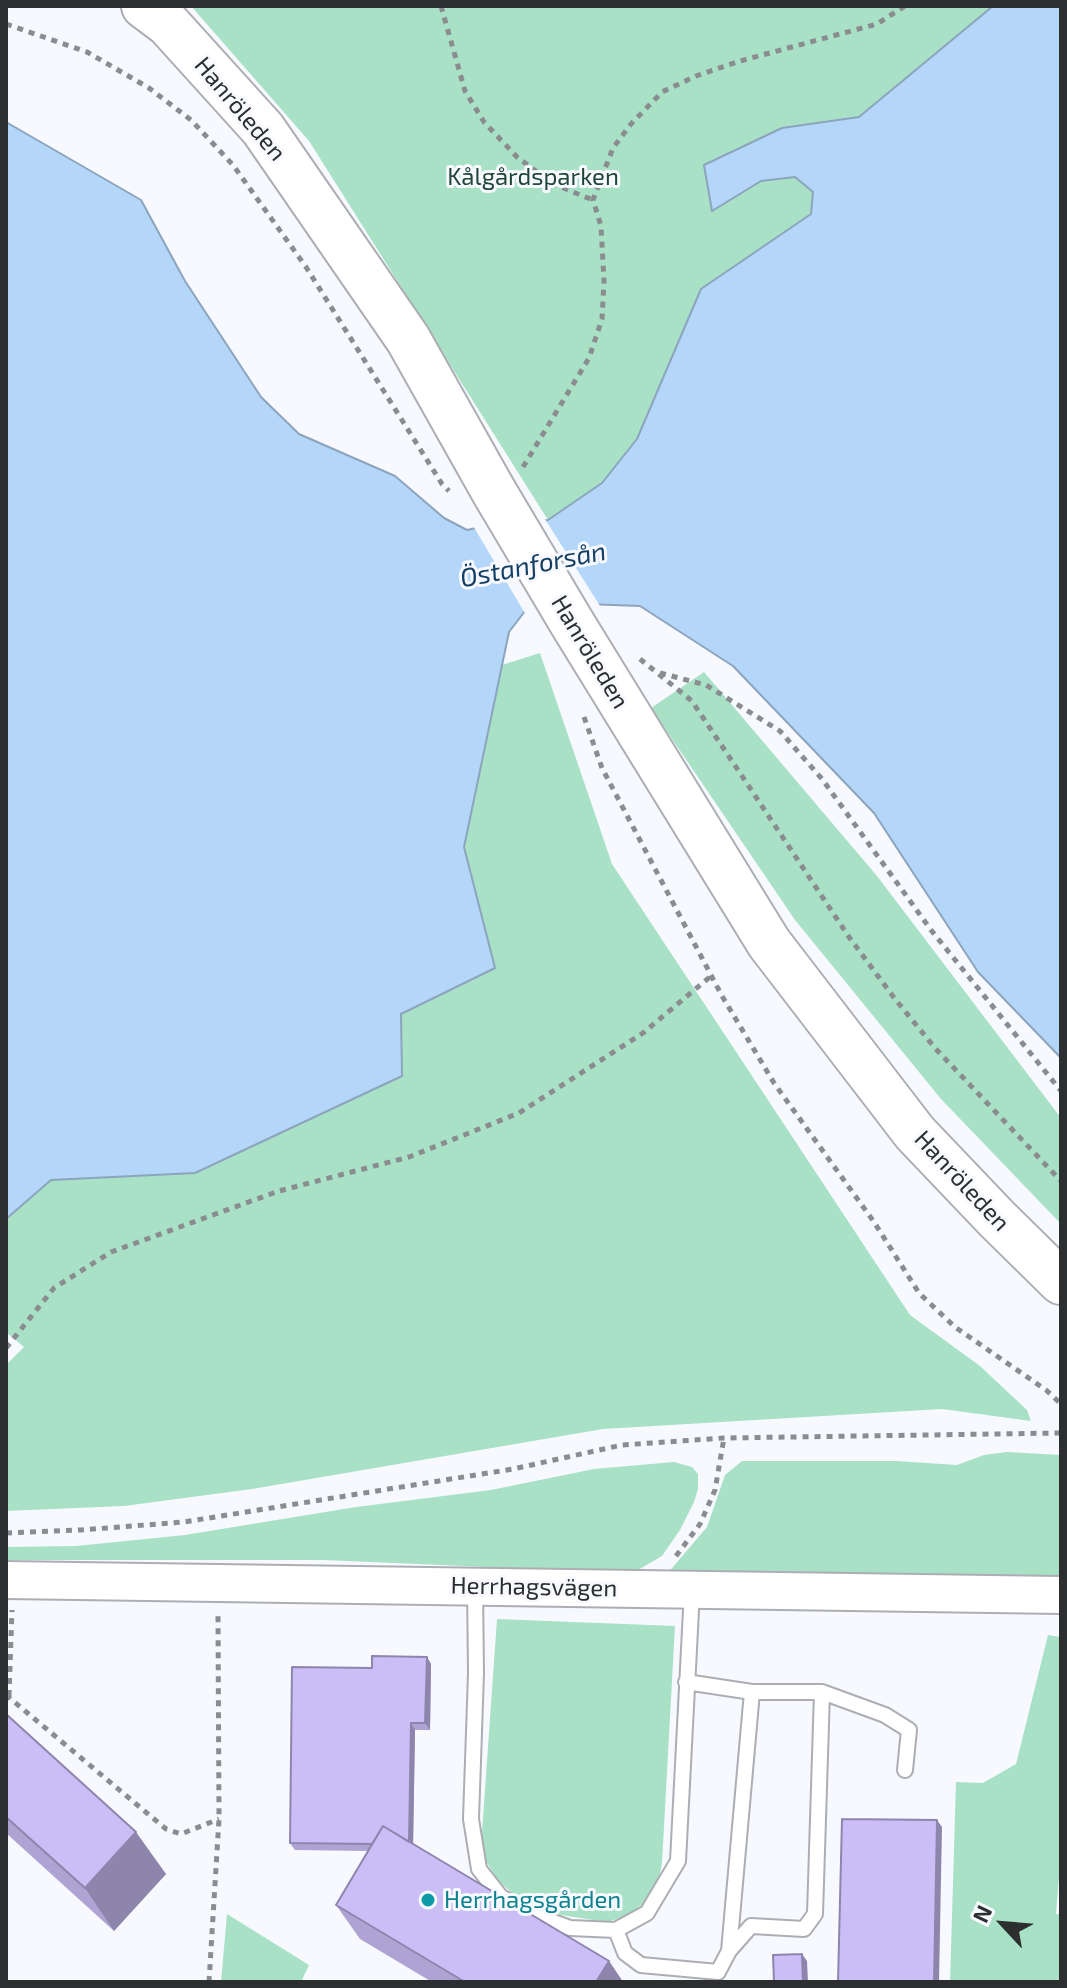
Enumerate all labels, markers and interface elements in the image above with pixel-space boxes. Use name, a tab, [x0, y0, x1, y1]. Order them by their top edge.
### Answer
street label: Hanröleden	[188, 51, 292, 167]
park label: Kålgårdsparken	[447, 163, 619, 191]
water label: Östanforsån	[457, 536, 609, 594]
street label: Hanröleden	[545, 590, 635, 714]
street label: Hanröleden	[908, 1125, 1016, 1237]
street label: Herrhagsvägen	[450, 1571, 618, 1603]
north arrow	[963, 1884, 1043, 1964]
place label: Herrhagsgården	[444, 1886, 621, 1914]
marker: Herrhagsgården	[419, 1891, 437, 1909]
text: N	[966, 1901, 997, 1926]

